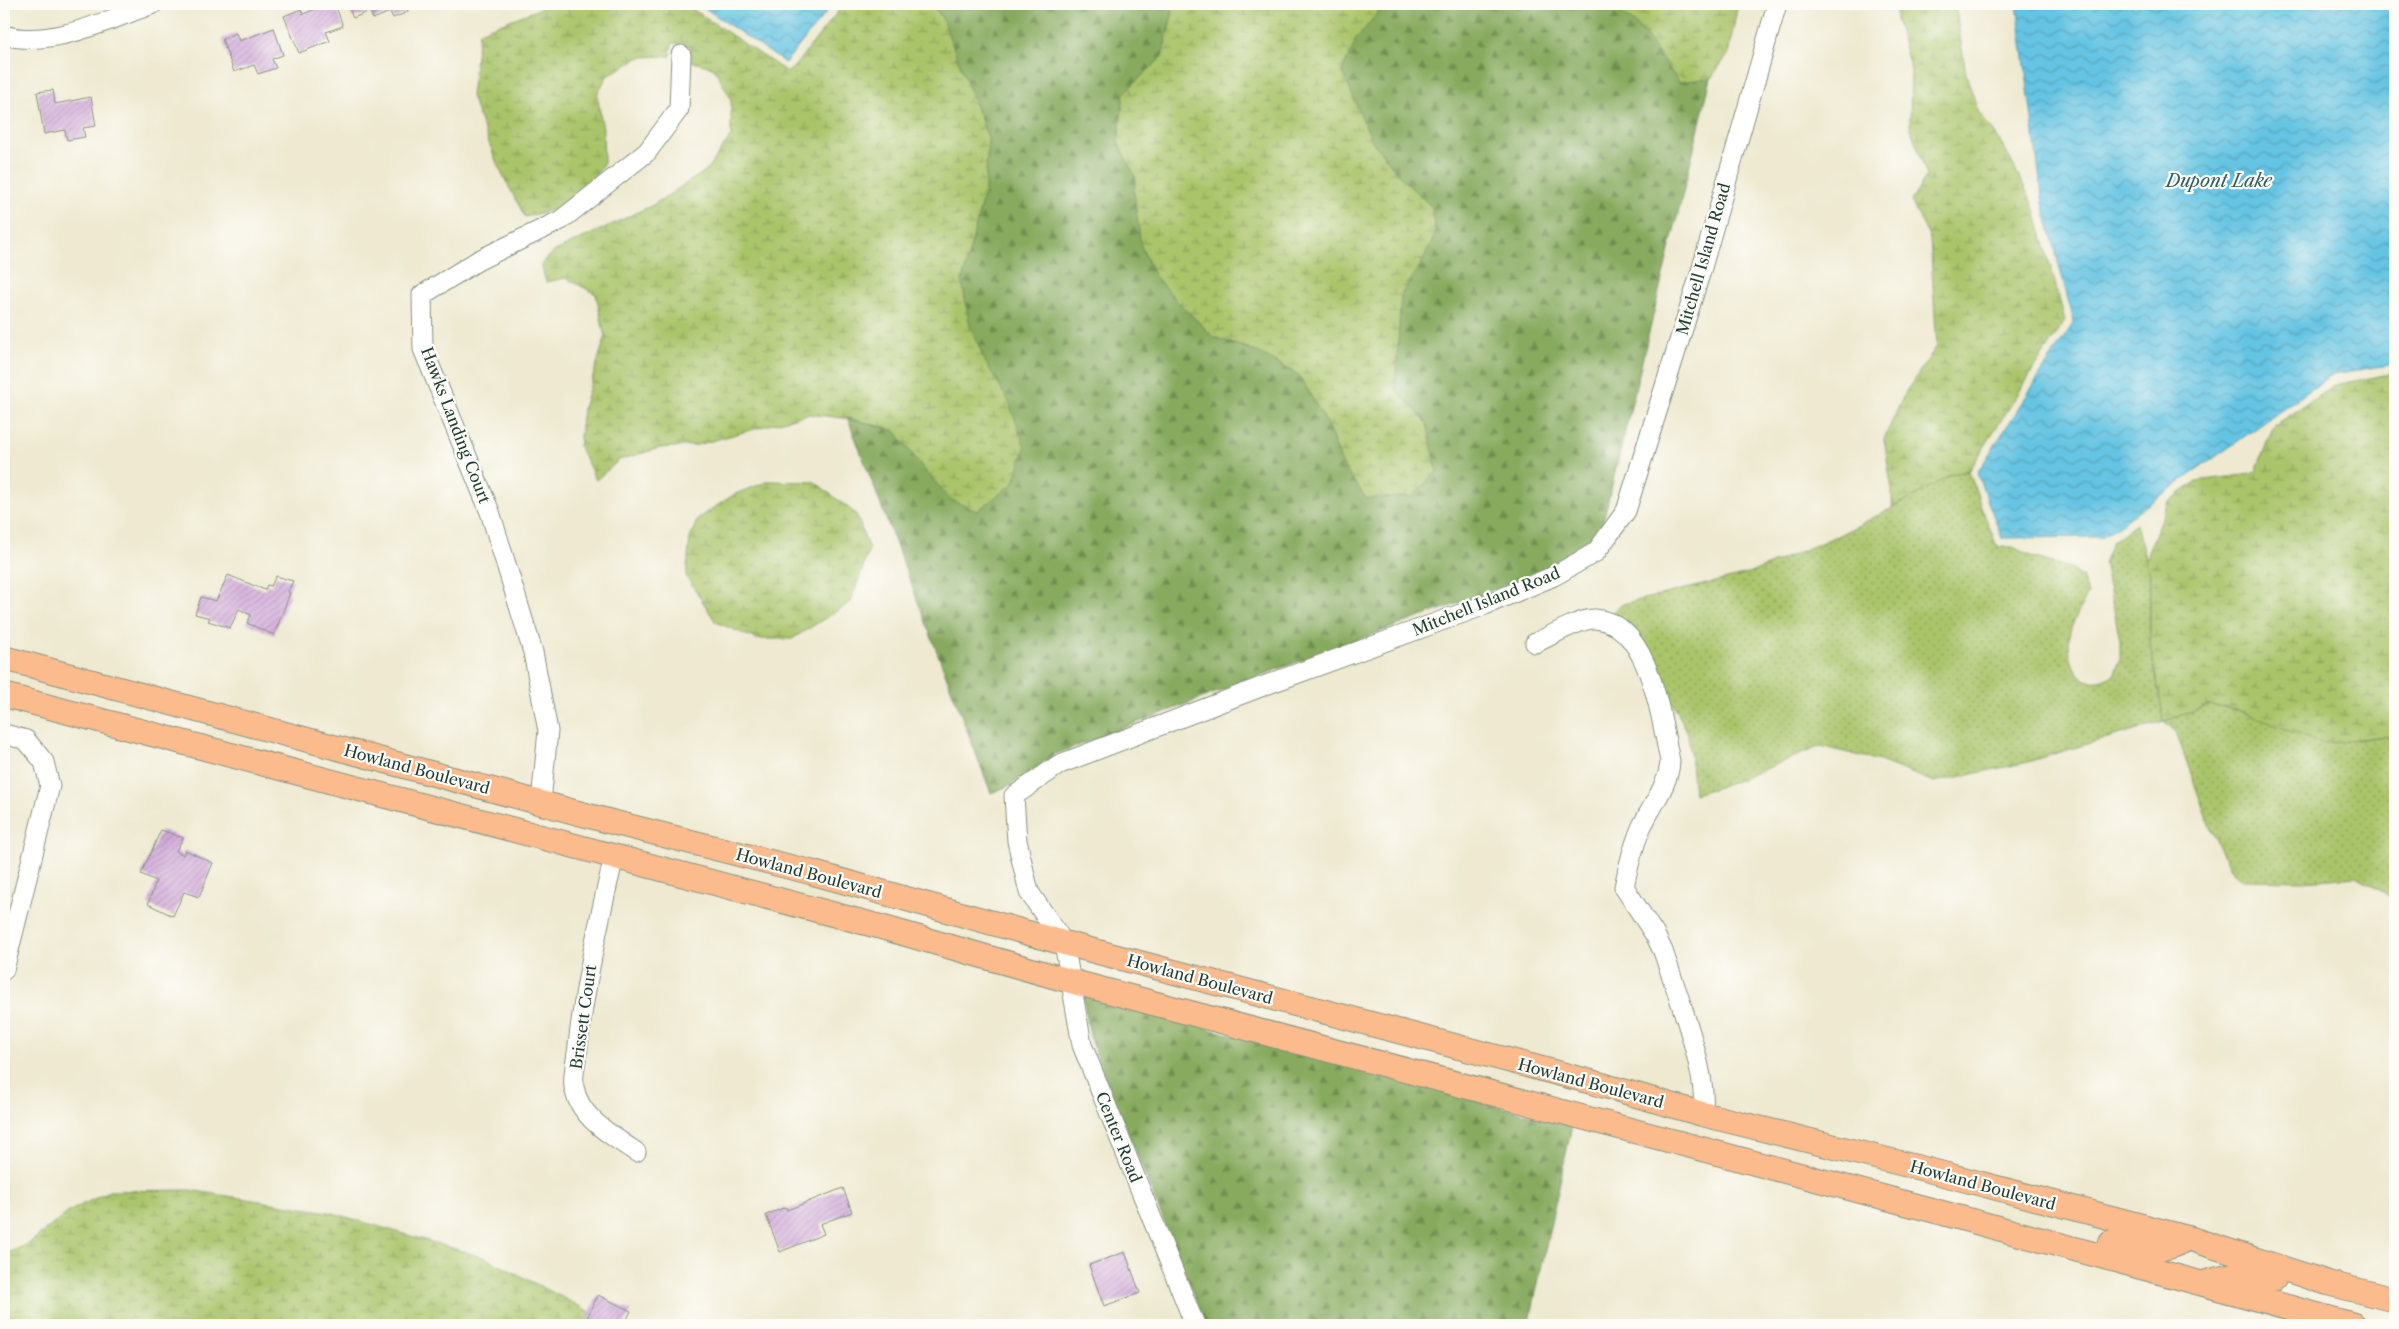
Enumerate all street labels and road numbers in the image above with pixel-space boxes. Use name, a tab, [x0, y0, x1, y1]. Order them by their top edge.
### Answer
street label: Mitchell Island Road	[1672, 180, 1734, 337]
street label: Hawks Landing Court	[417, 344, 495, 506]
street label: Mitchell Island Road	[1409, 562, 1563, 640]
street label: Howland Boulevard	[342, 740, 492, 798]
street label: Howland Boulevard	[734, 844, 884, 902]
street label: Howland Boulevard	[1125, 950, 1275, 1008]
street label: Brissett Court	[566, 963, 600, 1071]
street label: Howland Boulevard	[1516, 1054, 1666, 1112]
street label: Center Road	[1092, 1089, 1146, 1186]
street label: Howland Boulevard	[1908, 1156, 2058, 1214]

